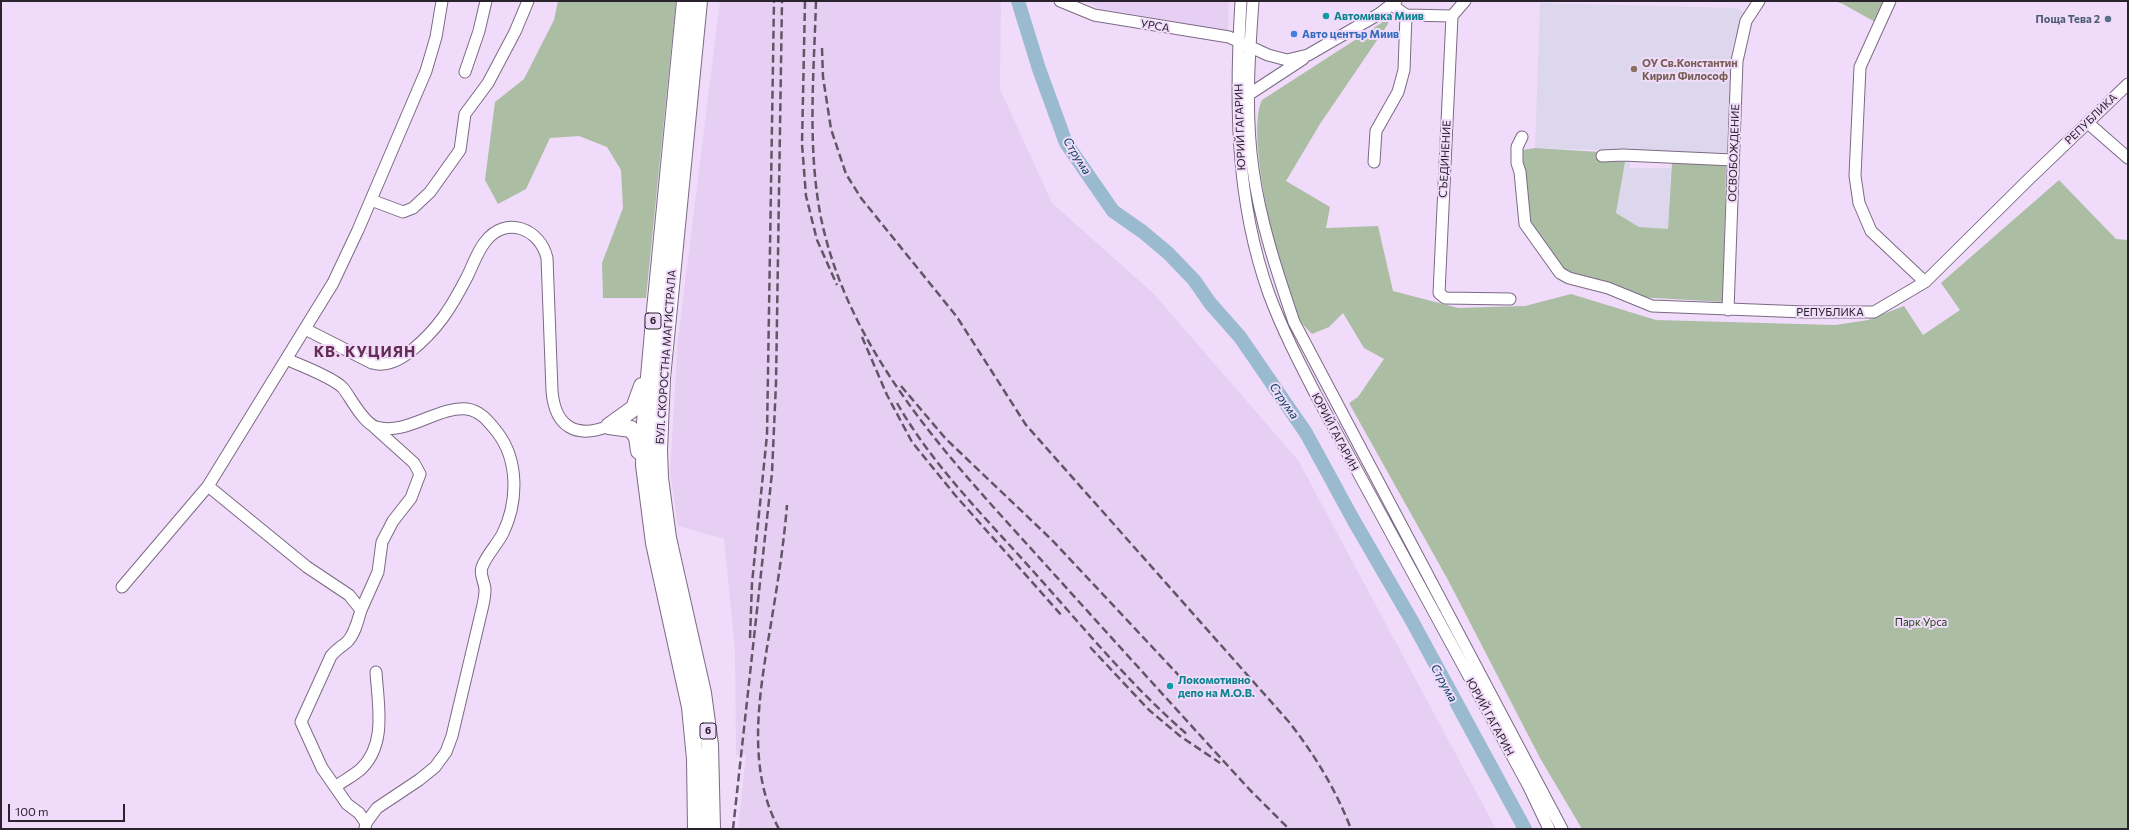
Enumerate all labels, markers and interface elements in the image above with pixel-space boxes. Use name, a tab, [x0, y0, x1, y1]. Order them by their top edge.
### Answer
place label: Автомивка Миив	[1334, 9, 1424, 23]
marker: Автомивка Миив	[1321, 11, 1331, 21]
place label: Поща Тева 2	[2036, 12, 2100, 26]
marker: Поща Тева 2	[2103, 14, 2113, 24]
street label: УРСА	[1139, 17, 1171, 35]
place label: Авто център Миив	[1302, 27, 1399, 41]
marker: Авто център Миив	[1289, 29, 1299, 39]
place label: ОУ Св.Константин Кирил Философ	[1642, 56, 1738, 82]
marker: ОУ Св.Константин Кирил Философ	[1629, 64, 1639, 74]
street label: ЮРИЙ ГАГАРИН	[1232, 83, 1248, 171]
street label: РЕПУБЛИКА	[2062, 91, 2120, 147]
street label: ОСВОБОЖДЕНИЕ	[1726, 104, 1742, 202]
street label: СЪЕДИНЕНИЕ	[1436, 120, 1454, 198]
water label: Струма	[1060, 135, 1094, 177]
street label: БУЛ. СКОРОСТНА МАГИСТРАЛА	[653, 269, 679, 445]
street label: РЕПУБЛИКА	[1796, 305, 1864, 319]
road number: 6	[645, 313, 661, 329]
district label: КВ. КУЦИЯН	[314, 343, 416, 361]
water label: Струма	[1266, 380, 1302, 422]
street label: ЮРИЙ ГАГАРИН	[1309, 391, 1361, 473]
park label: Парк Урса	[1895, 615, 1947, 629]
water label: Струма	[1428, 661, 1460, 705]
place label: Локомотивно депо на М.О.В.	[1178, 673, 1255, 699]
street label: ЮРИЙ ГАГАРИН	[1463, 676, 1517, 758]
marker: Локомотивно депо на М.О.В.	[1165, 681, 1175, 691]
road number: 6	[700, 723, 716, 739]
scale bar	[10, 796, 127, 822]
text: 100 m	[15, 804, 49, 818]

